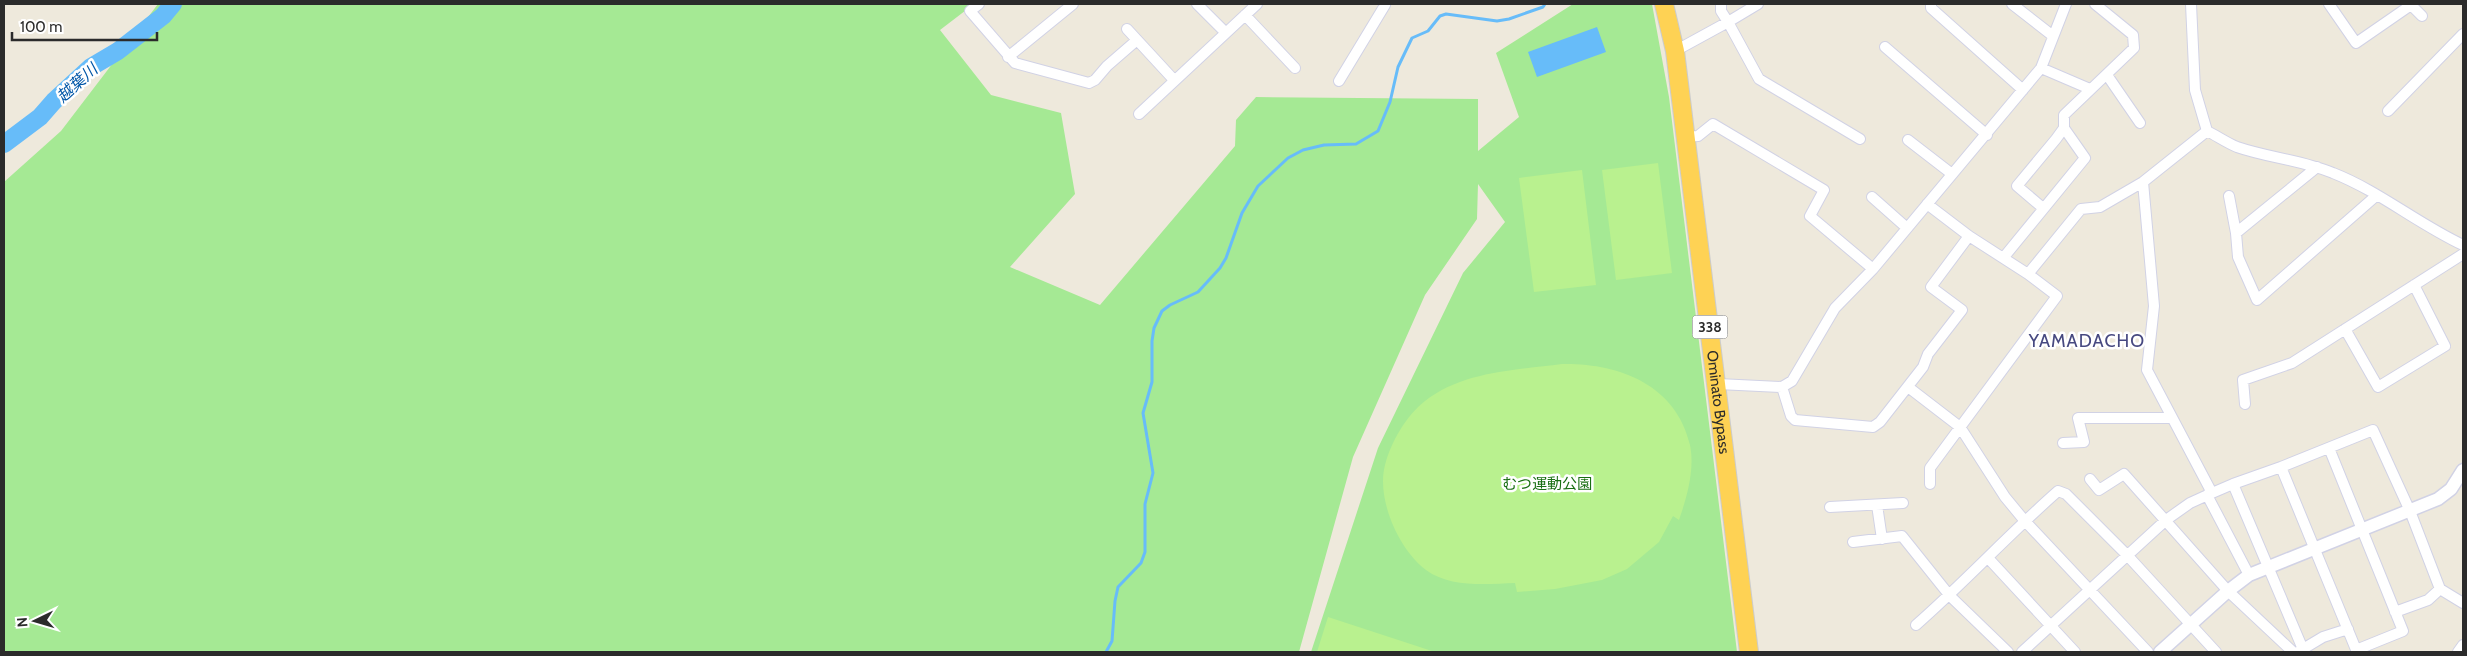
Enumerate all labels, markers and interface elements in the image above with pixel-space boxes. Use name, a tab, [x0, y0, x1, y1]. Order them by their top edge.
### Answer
scale bar	[12, 10, 158, 42]
text: 100 m	[20, 18, 62, 36]
water label: 越葉川	[53, 59, 103, 106]
road number: 338	[1692, 316, 1728, 338]
district label: YAMADACHO	[2028, 330, 2145, 352]
street label: Ominato Bypass	[1703, 349, 1734, 455]
park label: むつ運動公園	[1502, 475, 1592, 493]
north arrow	[10, 596, 60, 646]
text: N	[13, 616, 31, 628]

